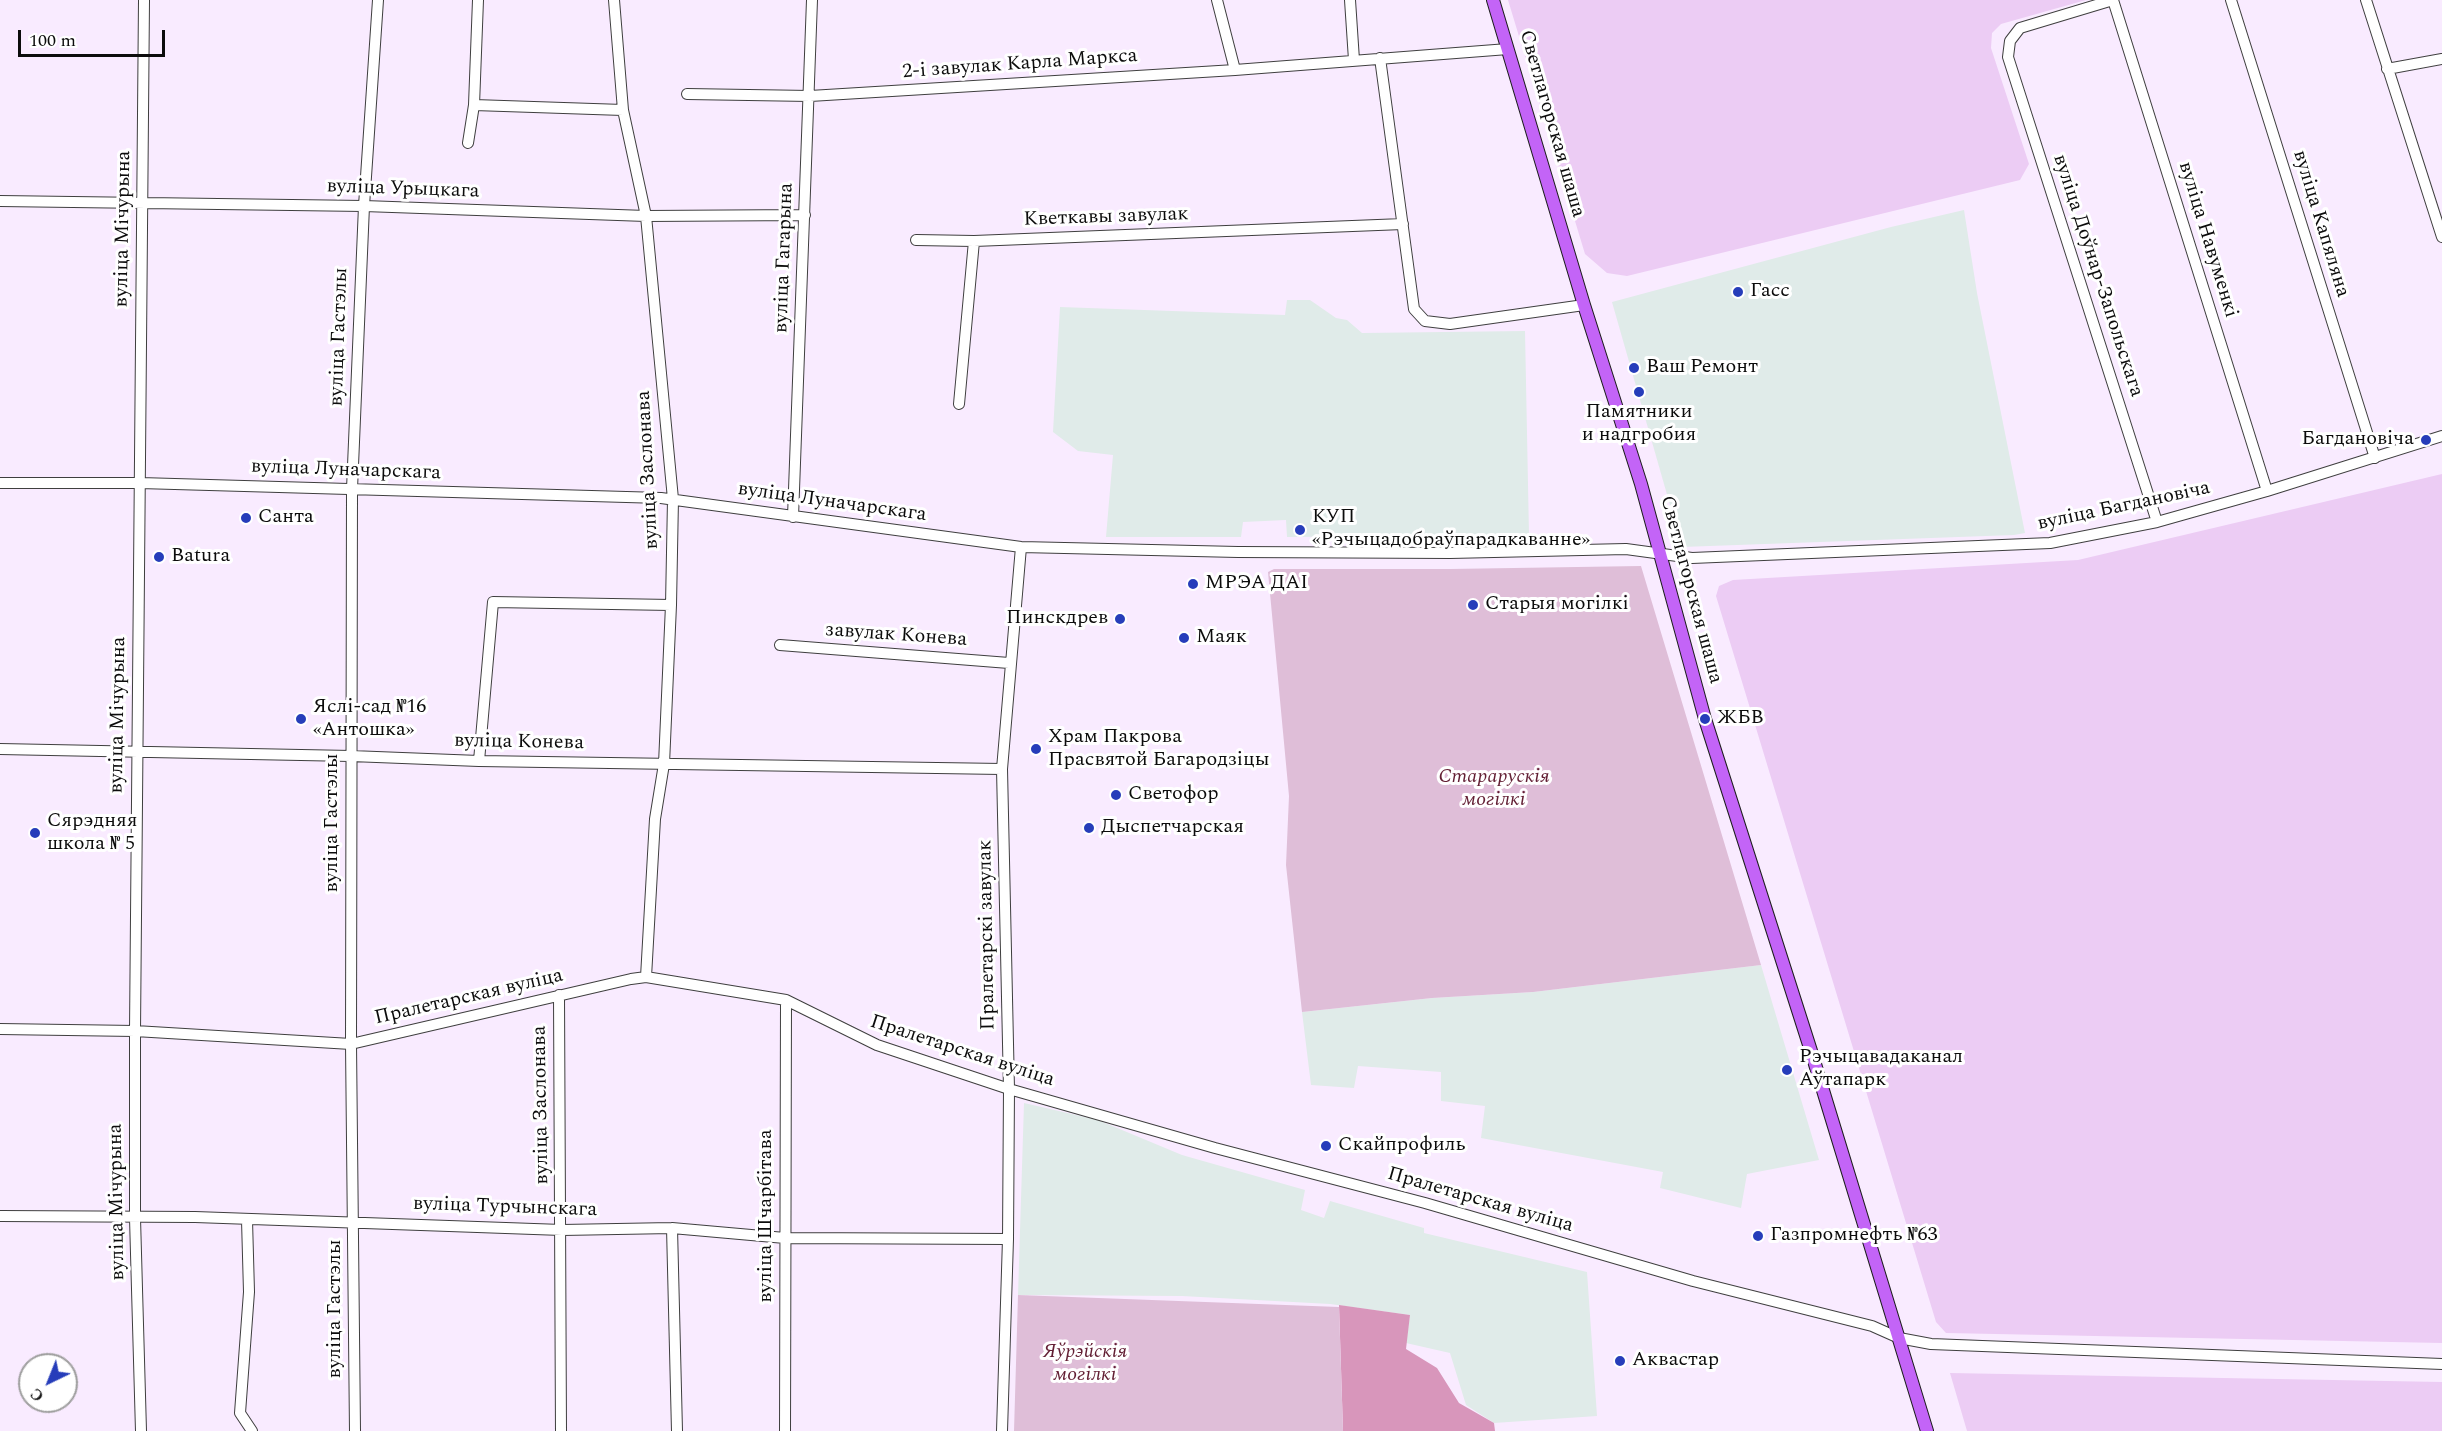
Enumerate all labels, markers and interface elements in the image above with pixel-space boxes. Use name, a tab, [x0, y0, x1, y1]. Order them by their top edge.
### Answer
scale bar	[21, 18, 168, 56]
text: 100 m	[29, 27, 76, 54]
street label: Светлагорская шаша	[1513, 28, 1589, 220]
street label: 2-і завулак Карла Маркса	[902, 45, 1138, 85]
street label: вуліца Капяляна	[2286, 148, 2354, 300]
street label: вуліца Мічурына	[111, 150, 137, 308]
street label: вуліца Доўнар-Запольскага	[2046, 152, 2148, 400]
street label: вуліца Навуменкі	[2172, 159, 2242, 321]
street label: вуліца Урыцкага	[326, 175, 480, 205]
street label: вуліца Гагарына	[770, 182, 800, 334]
street label: Кветкавы завулак	[1023, 203, 1189, 233]
street label: вуліца Гастэлы	[326, 267, 354, 407]
place label: Гасс	[1750, 280, 1790, 304]
marker: Гасс	[1731, 285, 1745, 299]
place label: Ваш Ремонт	[1646, 356, 1758, 380]
marker: Ваш Ремонт	[1627, 361, 1641, 375]
marker: Памятники и надгробия	[1632, 385, 1646, 399]
street label: вуліца Заслонава	[633, 390, 665, 550]
place label: Памятники и надгробия	[1582, 401, 1696, 448]
place label: Багдановіча	[2301, 428, 2414, 452]
marker: Багдановіча	[2419, 433, 2433, 447]
street label: вуліца Луначарскага	[251, 456, 441, 486]
street label: вуліца Багдановіча	[2036, 477, 2212, 537]
street label: вуліца Луначарскага	[736, 478, 928, 528]
street label: Светлагорская шаша	[1653, 493, 1727, 687]
place label: Санта	[258, 506, 314, 530]
place label: КУП «Рэчыцадобраўпарадкаванне»	[1312, 506, 1590, 553]
marker: Санта	[239, 511, 253, 525]
marker: КУП «Рэчыцадобраўпарадкаванне»	[1293, 523, 1307, 537]
place label: Batura	[171, 545, 230, 569]
marker: Batura	[152, 550, 166, 564]
place label: МРЭА ДАІ	[1205, 572, 1308, 596]
marker: МРЭА ДАІ	[1186, 577, 1200, 591]
place label: Старыя могілкі	[1485, 593, 1629, 617]
marker: Старыя могілкі	[1466, 598, 1480, 612]
place label: Пинскдрев	[1006, 607, 1108, 631]
marker: Пинскдрев	[1113, 612, 1127, 626]
street label: завулак Конева	[824, 619, 968, 653]
place label: Маяк	[1196, 626, 1247, 650]
marker: Маяк	[1177, 631, 1191, 645]
street label: вуліца Мічурына	[106, 636, 132, 794]
place label: Яслі-сад №16 «Антошка»	[313, 696, 426, 743]
place label: ЖБВ	[1717, 707, 1764, 731]
marker: Яслі-сад №16 «Антошка»	[294, 712, 308, 726]
marker: ЖБВ	[1698, 712, 1712, 726]
place label: Храм Пакрова Прасвятой Багародзіцы	[1048, 726, 1270, 773]
street label: вуліца Конева	[454, 730, 584, 756]
marker: Храм Пакрова Прасвятой Багародзіцы	[1029, 742, 1043, 756]
street label: вуліца Гастэлы	[321, 754, 345, 892]
park label: Старарускія могілкі	[1438, 766, 1550, 813]
place label: Светофор	[1128, 783, 1219, 807]
marker: Светофор	[1109, 788, 1123, 802]
place label: Сярэдняя школа № 5	[47, 810, 137, 857]
place label: Дыспетчарская	[1101, 816, 1244, 840]
marker: Дыспетчарская	[1082, 821, 1096, 835]
marker: Сярэдняя школа № 5	[28, 826, 42, 840]
street label: Пралетарскі завулак	[974, 839, 1002, 1031]
street label: Пралетарская вуліца	[373, 965, 565, 1031]
street label: Пралетарская вуліца	[867, 1011, 1057, 1093]
street label: вуліца Заслонава	[529, 1025, 555, 1185]
place label: Рэчыцавадаканал Аўтапарк	[1799, 1046, 1963, 1093]
marker: Рэчыцавадаканал Аўтапарк	[1780, 1063, 1794, 1077]
street label: вуліца Мічурына	[105, 1123, 131, 1281]
street label: вуліца Шчарбітава	[755, 1129, 779, 1303]
place label: Скайпрофиль	[1338, 1134, 1465, 1158]
marker: Скайпрофиль	[1319, 1139, 1333, 1153]
street label: Пралетарская вуліца	[1384, 1163, 1576, 1239]
street label: вуліца Турчынскага	[413, 1193, 597, 1223]
place label: Газпромнефть №63	[1770, 1224, 1937, 1248]
marker: Газпромнефть №63	[1751, 1229, 1765, 1243]
street label: вуліца Гастэлы	[324, 1240, 348, 1378]
park label: Яўрэйскія могілкі	[1043, 1341, 1127, 1388]
place label: Аквастар	[1632, 1349, 1719, 1373]
north arrow	[18, 1353, 78, 1413]
marker: Аквастар	[1613, 1354, 1627, 1368]
text: С	[25, 1382, 49, 1407]

